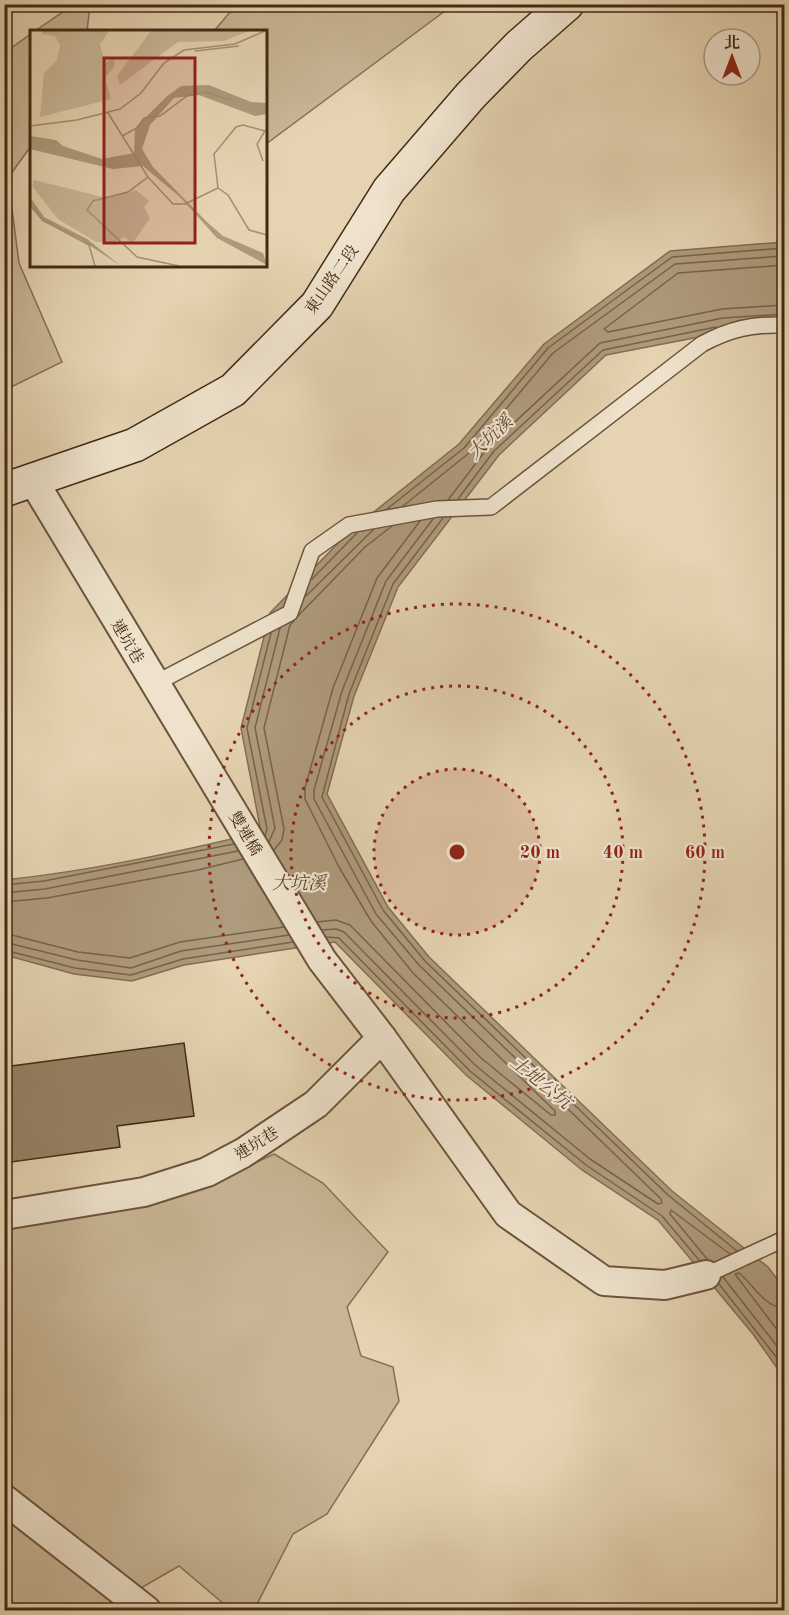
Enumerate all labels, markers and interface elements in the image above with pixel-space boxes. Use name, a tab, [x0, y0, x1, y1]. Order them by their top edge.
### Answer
north arrow	[702, 27, 762, 87]
inset map	[30, 30, 267, 267]
text: 北	[724, 34, 740, 52]
street label: 東山路二段	[301, 242, 362, 318]
water label: 大坑溪	[464, 410, 518, 463]
street label: 連坑巷	[107, 616, 147, 667]
street label: 雙連橋	[225, 808, 265, 859]
centre of rings	[447, 842, 467, 862]
text: 20 m	[520, 844, 560, 862]
text: 40 m	[603, 844, 643, 862]
text: 60 m	[685, 844, 725, 862]
water label: 大坑溪	[272, 873, 328, 893]
water label: 土地公坑	[507, 1052, 578, 1114]
street label: 連坑巷	[231, 1123, 282, 1164]

